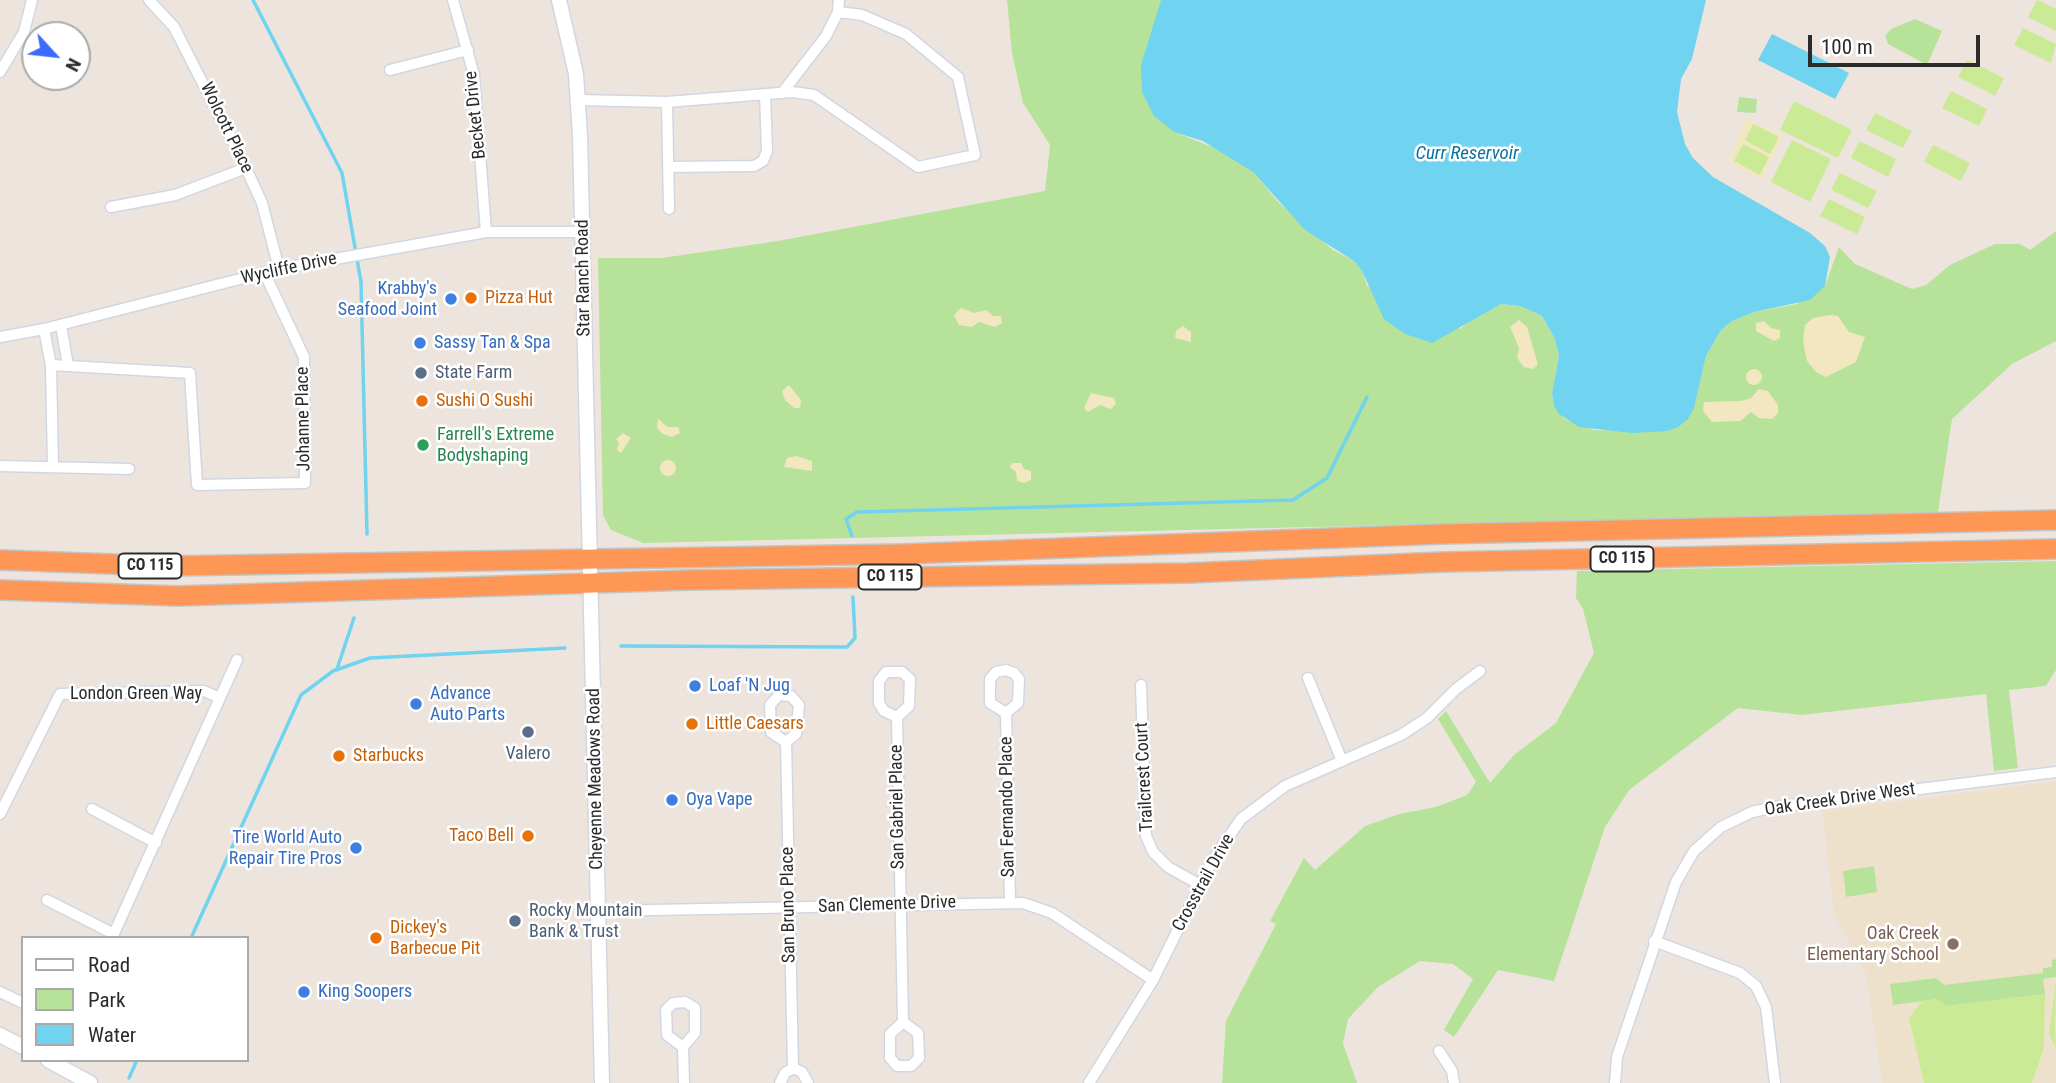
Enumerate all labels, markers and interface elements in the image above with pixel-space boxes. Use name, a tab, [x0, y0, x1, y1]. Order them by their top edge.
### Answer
north arrow	[21, 21, 91, 91]
scale bar	[1811, 21, 1982, 65]
text: 100 m	[1821, 35, 1873, 59]
text: N	[60, 54, 86, 75]
street label: Becket Drive	[461, 70, 491, 160]
street label: Wolcott Place	[195, 79, 257, 177]
water label: Curr Reservoir	[1416, 143, 1518, 165]
street label: Star Ranch Road	[572, 219, 596, 337]
street label: Wycliffe Drive	[239, 248, 339, 290]
place label: Krabby's Seafood Joint	[338, 278, 437, 320]
place label: Pizza Hut	[485, 287, 553, 309]
marker: Pizza Hut	[463, 290, 479, 306]
marker: Krabby's Seafood Joint	[443, 291, 459, 307]
place label: Sassy Tan & Spa	[434, 332, 551, 354]
marker: Sassy Tan & Spa	[412, 335, 428, 351]
place label: State Farm	[435, 362, 512, 384]
marker: State Farm	[413, 365, 429, 381]
street label: Johanne Place	[292, 367, 316, 471]
place label: Sushi O Sushi	[436, 390, 533, 412]
marker: Sushi O Sushi	[414, 393, 430, 409]
place label: Farrell's Extreme Bodyshaping	[437, 424, 554, 466]
marker: Farrell's Extreme Bodyshaping	[415, 437, 431, 453]
road number: CO 115	[1590, 546, 1654, 572]
road number: CO 115	[118, 554, 182, 579]
road number: CO 115	[858, 564, 922, 590]
place label: Loaf 'N Jug	[709, 675, 790, 697]
marker: Loaf 'N Jug	[687, 678, 703, 694]
street label: London Green Way	[70, 683, 202, 705]
place label: Advance Auto Parts	[430, 683, 505, 726]
street label: Cheyenne Meadows Road	[584, 688, 608, 870]
marker: Advance Auto Parts	[408, 696, 424, 712]
place label: Little Caesars	[706, 713, 804, 735]
marker: Little Caesars	[684, 716, 700, 732]
street label: Trailcrest Court	[1131, 722, 1159, 832]
marker: Valero	[520, 724, 536, 740]
street label: San Fernando Place	[996, 736, 1020, 878]
place label: Valero	[505, 743, 551, 765]
street label: San Gabriel Place	[886, 744, 910, 870]
place label: Starbucks	[353, 745, 424, 767]
marker: Starbucks	[331, 748, 347, 764]
street label: Oak Creek Drive West	[1763, 779, 1917, 821]
place label: Oya Vape	[686, 789, 753, 811]
marker: Oya Vape	[664, 792, 680, 808]
place label: Taco Bell	[449, 825, 514, 847]
place label: Tire World Auto Repair Tire Pros	[229, 827, 342, 870]
marker: Taco Bell	[520, 828, 536, 844]
street label: Crosstrail Drive	[1168, 830, 1240, 936]
marker: Tire World Auto Repair Tire Pros	[348, 840, 364, 856]
street label: San Bruno Place	[777, 847, 801, 963]
street label: San Clemente Drive	[818, 892, 956, 918]
place label: Rocky Mountain Bank & Trust	[529, 900, 642, 942]
marker: Rocky Mountain Bank & Trust	[507, 913, 523, 929]
place label: Dickey's Barbecue Pit	[390, 917, 480, 960]
place label: Oak Creek Elementary School	[1807, 923, 1939, 965]
marker: Dickey's Barbecue Pit	[368, 930, 384, 946]
legend	[21, 936, 248, 1062]
marker: Oak Creek Elementary School	[1945, 936, 1961, 952]
text: Road	[88, 953, 130, 977]
place label: King Soopers	[318, 981, 412, 1003]
marker: King Soopers	[296, 984, 312, 1000]
text: Park	[88, 988, 125, 1012]
text: Water	[88, 1023, 136, 1047]

